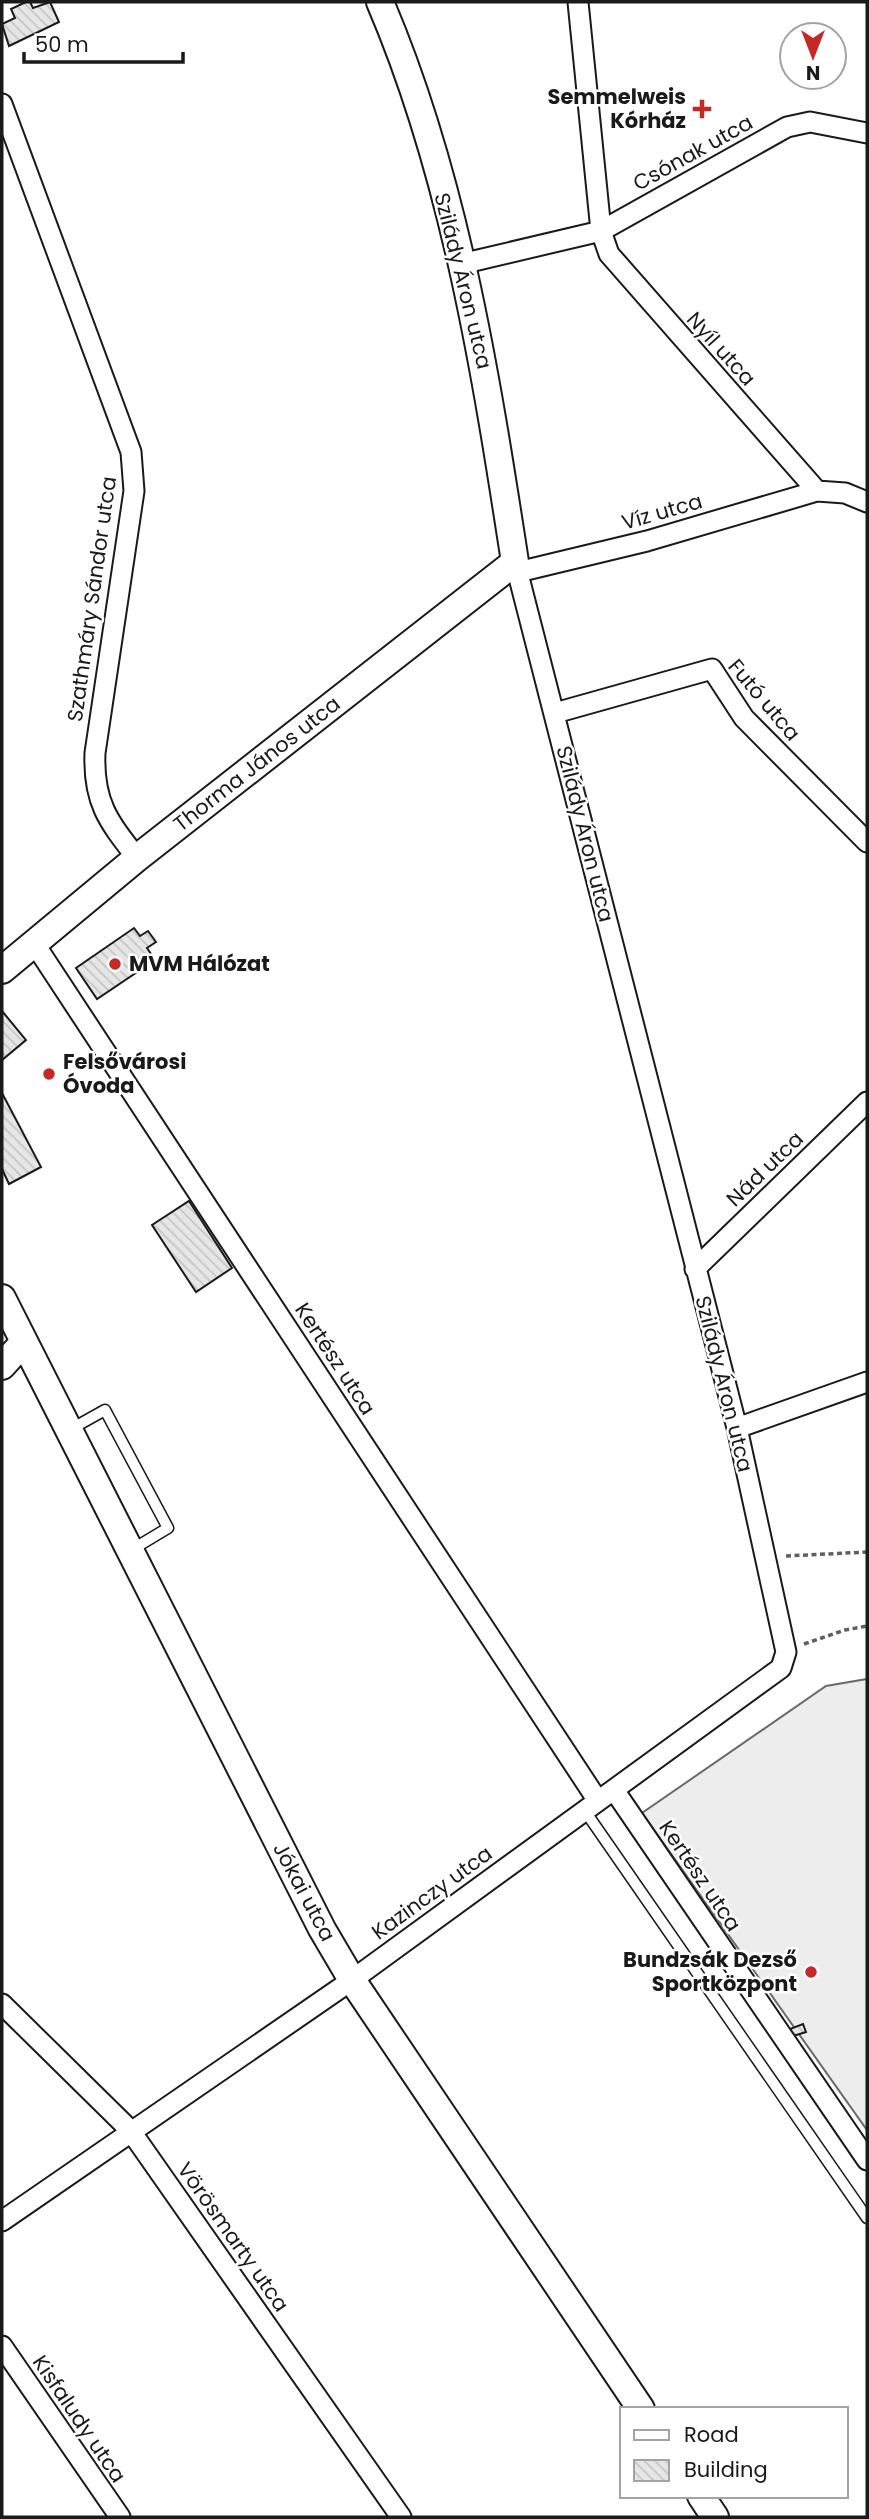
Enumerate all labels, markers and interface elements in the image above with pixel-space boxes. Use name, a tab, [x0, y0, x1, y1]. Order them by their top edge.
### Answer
scale bar	[24, 21, 184, 65]
north arrow	[778, 21, 848, 91]
text: 50 m	[35, 30, 89, 59]
text: N	[806, 59, 820, 86]
place label: Semmelweis Kórház	[548, 82, 686, 135]
marker: Semmelweis Kórház	[692, 99, 712, 119]
street label: Csónak utca	[628, 108, 758, 197]
street label: Szilády Áron utca	[428, 190, 499, 372]
street label: Nyíl utca	[680, 305, 762, 392]
street label: Szathmáry Sándor utca	[60, 474, 123, 723]
street label: Víz utca	[618, 486, 706, 537]
street label: Futó utca	[722, 653, 807, 747]
street label: Thorma János utca	[167, 689, 346, 838]
street label: Szilády Áron utca	[550, 743, 621, 925]
place label: MVM Hálózat	[129, 949, 270, 978]
marker: MVM Hálózat	[107, 956, 123, 972]
place label: Felsővárosi Óvoda	[63, 1047, 186, 1100]
marker: Felsővárosi Óvoda	[41, 1066, 57, 1082]
street label: Nád utca	[720, 1125, 810, 1213]
street label: Szilády Áron utca	[689, 1293, 760, 1475]
street label: Kertész utca	[288, 1297, 383, 1420]
street label: Kertész utca	[653, 1814, 748, 1937]
street label: Jókai utca	[266, 1837, 343, 1946]
street label: Kazinczy utca	[365, 1839, 498, 1946]
place label: Bundzsák Dezső Sportközpont	[623, 1945, 797, 1998]
marker: Bundzsák Dezső Sportközpont	[803, 1964, 819, 1980]
street label: Vörösmarty utca	[171, 2156, 296, 2317]
street label: Kisfaludy utca	[26, 2349, 133, 2488]
legend	[620, 2407, 848, 2498]
text: Road	[684, 2420, 739, 2449]
text: Building	[684, 2455, 768, 2484]

